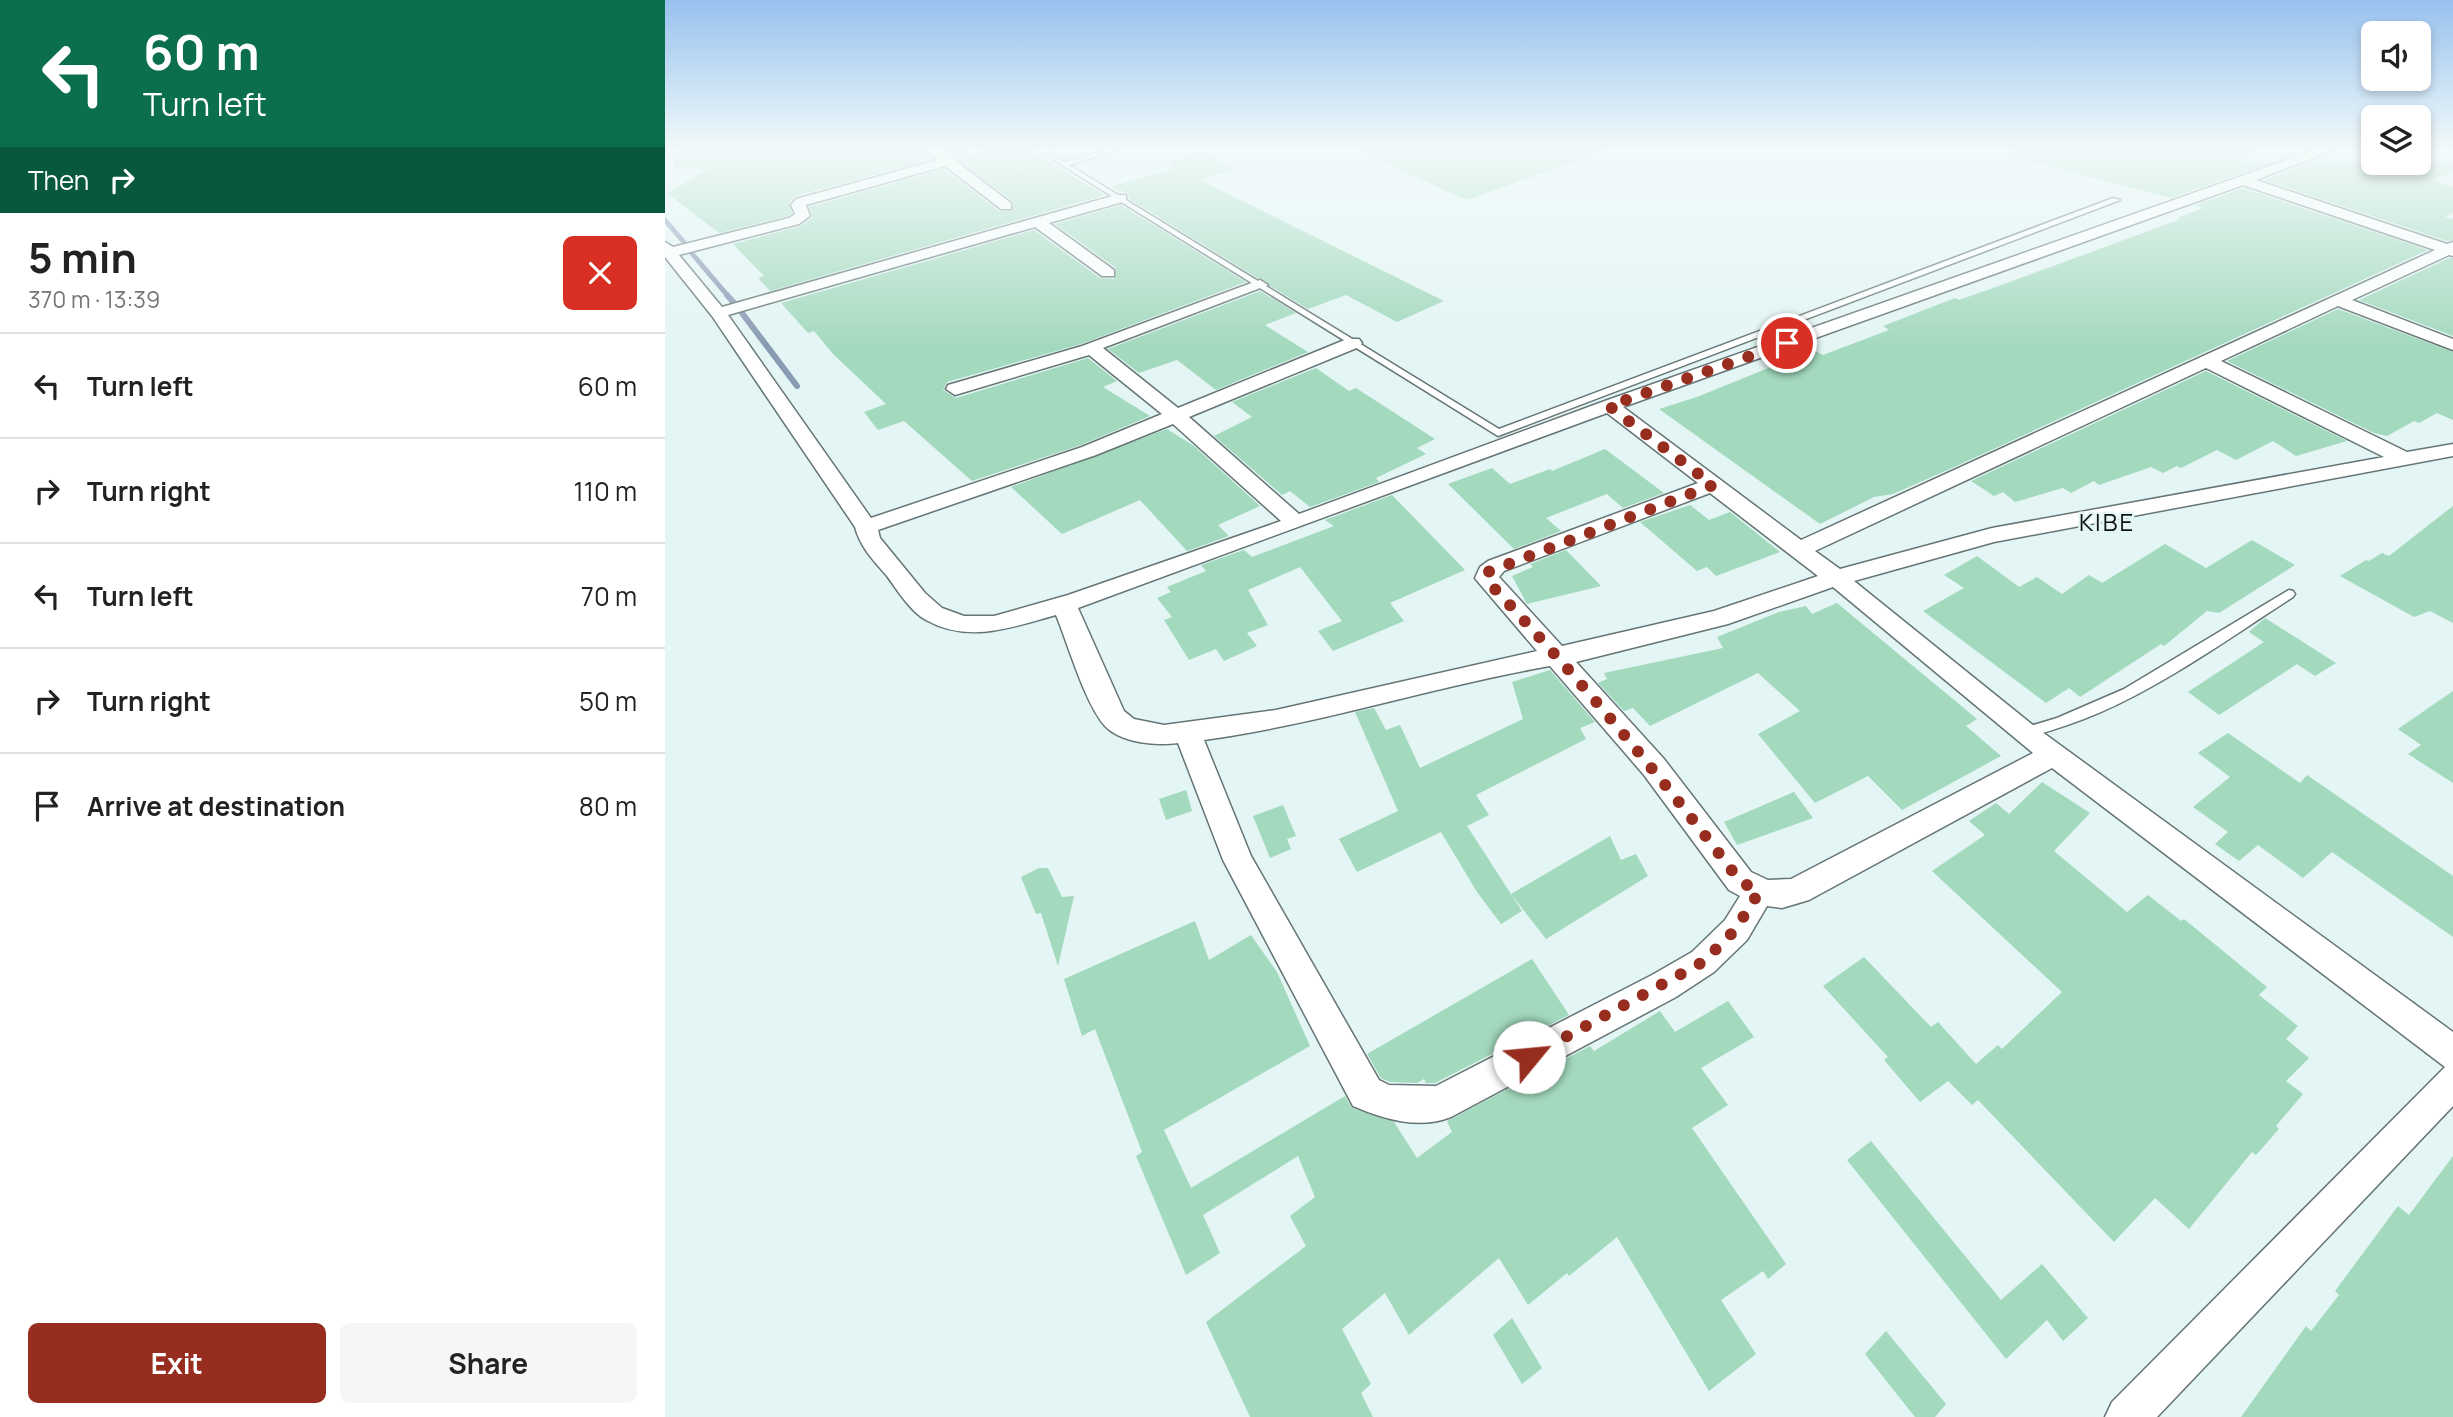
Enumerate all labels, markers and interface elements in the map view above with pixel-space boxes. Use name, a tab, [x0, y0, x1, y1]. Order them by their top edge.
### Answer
text: 60 m	[143, 18, 260, 85]
map controls	[2361, 21, 2431, 175]
button: sound	[2361, 21, 2431, 91]
icon: left	[28, 28, 119, 119]
text: Turn left	[143, 82, 267, 126]
button: layers	[2361, 105, 2431, 175]
icon: right	[103, 161, 141, 199]
text: Then	[28, 162, 89, 198]
text: 5 min	[28, 228, 137, 286]
button: close	[563, 236, 637, 310]
text: 370 m · 13:39	[28, 283, 160, 315]
pin	[1757, 313, 1817, 373]
icon: arrive	[1768, 324, 1806, 362]
icon: left	[28, 367, 66, 405]
text: Turn left	[87, 368, 194, 404]
text: 60 m	[578, 368, 637, 404]
icon: right	[28, 472, 66, 510]
text: Turn right	[87, 473, 211, 509]
text: 110 m	[574, 473, 637, 509]
district label: KIBE	[2079, 505, 2135, 538]
icon: left	[28, 577, 66, 615]
text: Turn left	[87, 578, 194, 614]
text: 70 m	[581, 578, 637, 614]
icon: right	[28, 682, 66, 720]
text: Turn right	[87, 683, 211, 719]
text: 50 m	[579, 683, 637, 719]
icon: arrive	[28, 787, 66, 825]
text: Arrive at destination	[87, 788, 345, 824]
text: 80 m	[579, 788, 637, 824]
position arrow	[1492, 1020, 1566, 1094]
button: Exit	[28, 1323, 326, 1403]
button: Share	[340, 1323, 637, 1403]

